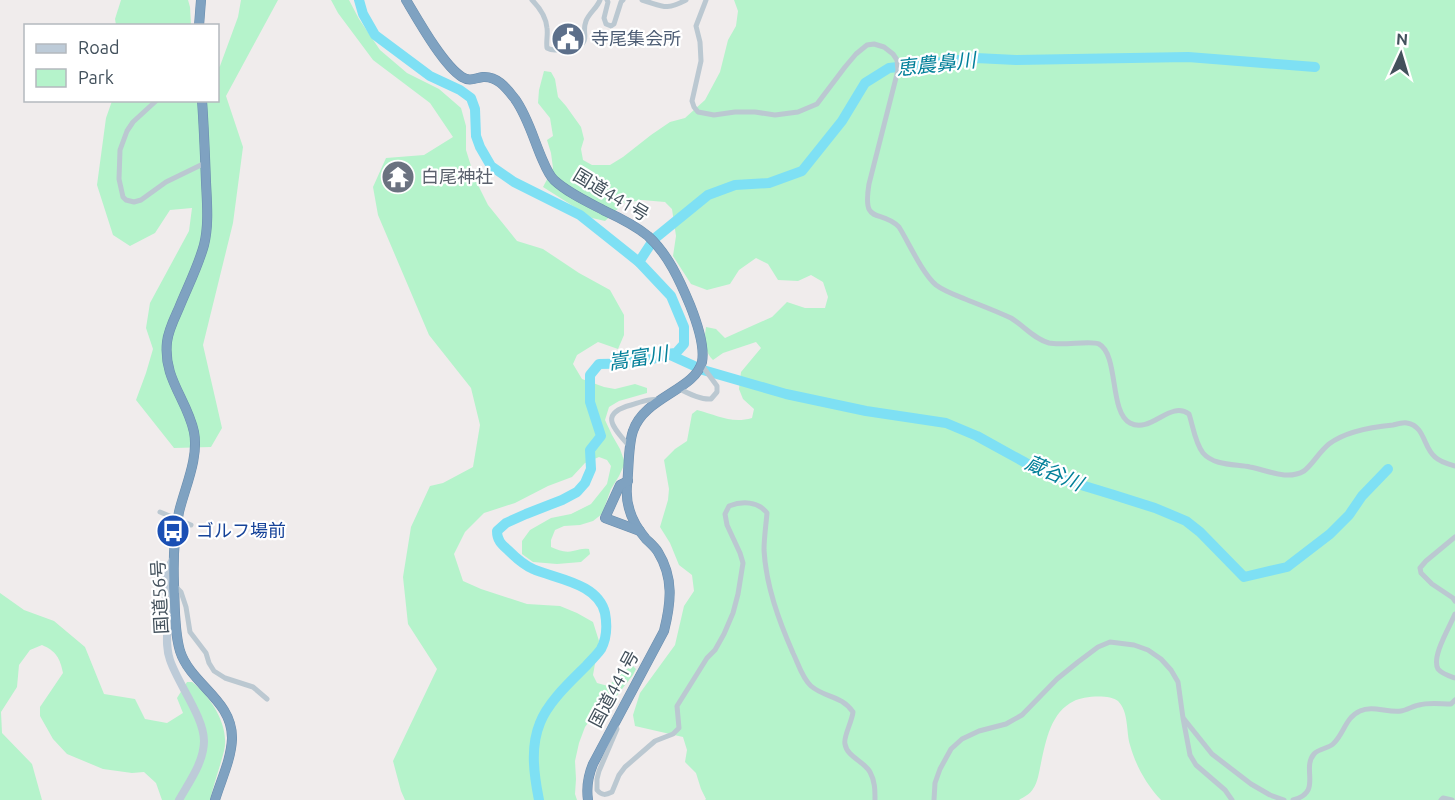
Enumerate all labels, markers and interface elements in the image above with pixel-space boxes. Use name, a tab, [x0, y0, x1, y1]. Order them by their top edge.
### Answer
public building icon: 寺尾集会所	[550, 21, 586, 57]
legend	[24, 24, 219, 102]
north arrow	[1371, 24, 1431, 84]
place label: 寺尾集会所	[591, 28, 681, 48]
text: N	[1395, 30, 1409, 48]
text: Road	[78, 37, 120, 57]
water label: 恵農鼻川	[895, 48, 979, 79]
text: Park	[78, 67, 114, 87]
temple icon: 白尾神社	[380, 159, 416, 195]
street label: 国道441号	[570, 164, 653, 224]
place label: 白尾神社	[421, 166, 493, 186]
water label: 嵩富川	[606, 341, 671, 374]
water label: 蔵谷川	[1022, 450, 1088, 496]
bus stop icon: ゴルフ場前	[155, 513, 191, 549]
place label: ゴルフ場前	[196, 520, 286, 540]
street label: 国道56号	[147, 559, 171, 635]
street label: 国道441号	[584, 647, 642, 731]

